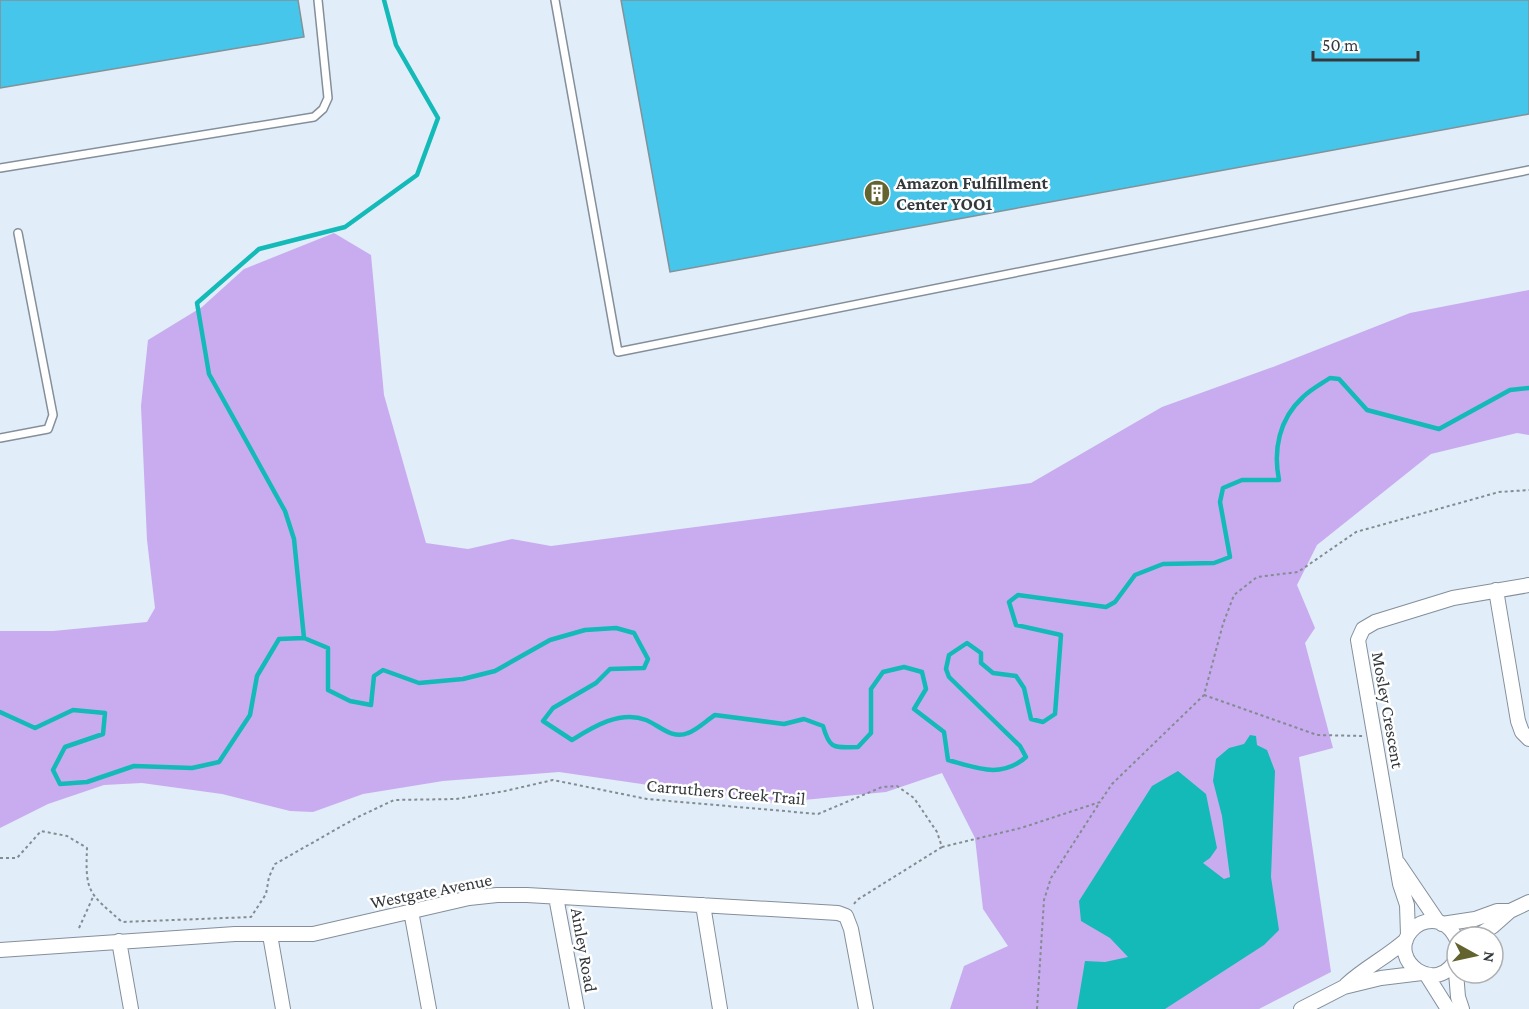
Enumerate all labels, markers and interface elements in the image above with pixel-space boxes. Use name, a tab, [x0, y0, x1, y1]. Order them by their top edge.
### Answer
scale bar	[1313, 24, 1418, 62]
text: 50 m	[1322, 35, 1359, 55]
place label: Amazon Fulfillment Center YOO1	[895, 173, 1049, 214]
building icon: Amazon Fulfillment Center YOO1	[862, 178, 892, 208]
street label: Mosley Crescent	[1368, 650, 1408, 771]
street label: Carruthers Creek Trail	[646, 775, 807, 809]
street label: Westgate Avenue	[368, 869, 494, 913]
street label: Ainley Road	[567, 906, 601, 994]
north arrow	[1445, 925, 1505, 985]
text: N	[1480, 950, 1499, 964]

